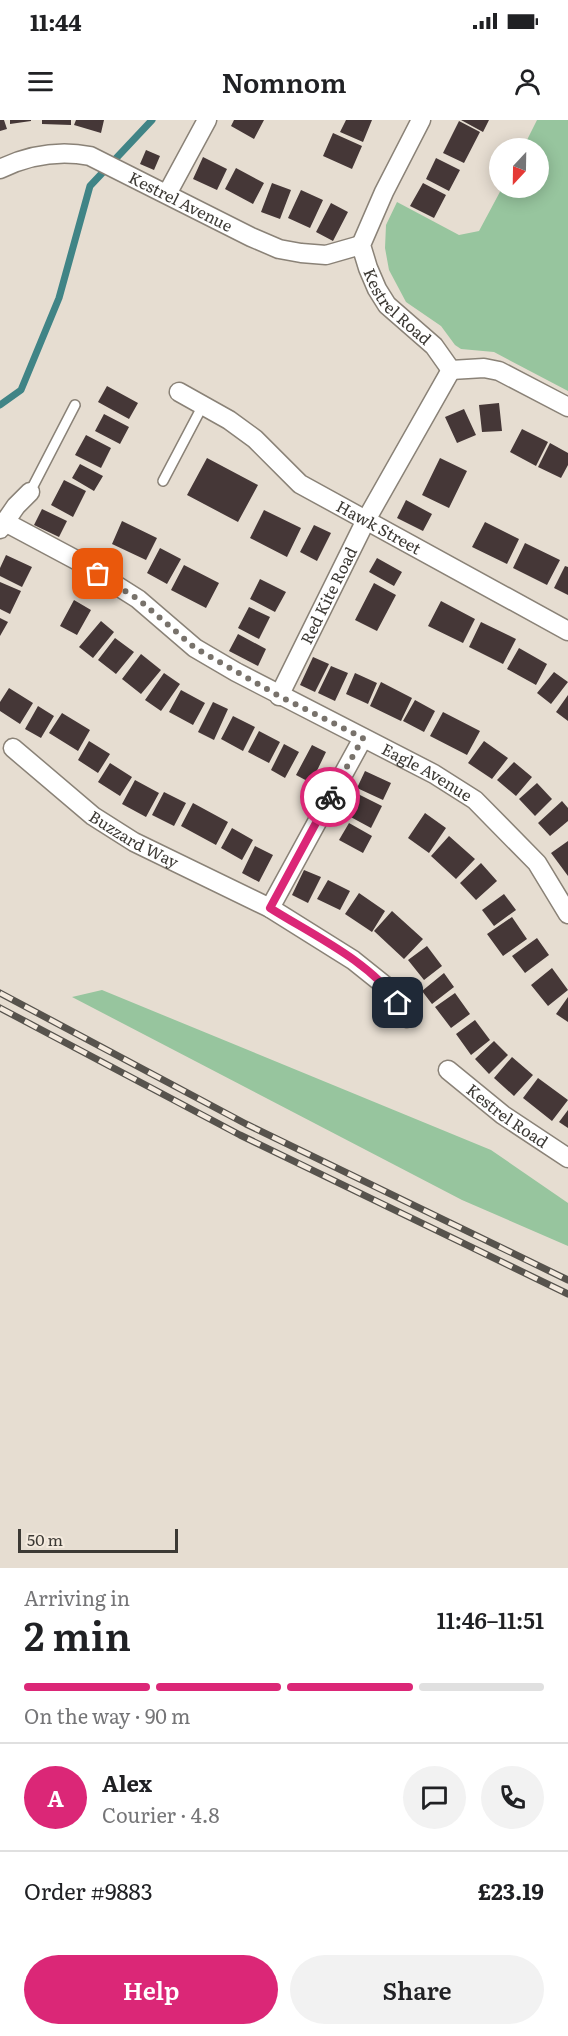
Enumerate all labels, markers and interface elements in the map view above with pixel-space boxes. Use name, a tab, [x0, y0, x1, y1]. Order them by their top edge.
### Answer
text: 11:44	[30, 5, 82, 38]
text: Nomnom	[221, 61, 347, 101]
icon: menu	[24, 65, 57, 98]
icon: person	[511, 65, 544, 98]
north arrow	[489, 138, 549, 198]
map controls	[489, 138, 549, 198]
street label: Kestrel Avenue	[125, 165, 237, 237]
street label: Kestrel Road	[358, 264, 438, 350]
street label: Hawk Street	[332, 493, 427, 560]
street label: Red Kite Road	[293, 542, 362, 648]
pin	[72, 548, 123, 599]
icon: bag	[81, 557, 114, 590]
street label: Eagle Avenue	[378, 736, 477, 806]
courier	[300, 767, 360, 827]
icon: bike	[314, 781, 347, 814]
street label: Buzzard Way	[85, 804, 184, 873]
pin	[372, 977, 423, 1028]
icon: home	[381, 986, 414, 1019]
street label: Kestrel Road	[462, 1077, 554, 1153]
scale bar	[18, 1526, 178, 1554]
text: 50 m	[27, 1527, 63, 1551]
text: Arriving in	[24, 1582, 130, 1612]
text: 11:46–11:51	[437, 1603, 544, 1636]
text: 2 min	[24, 1605, 131, 1663]
text: On the way · 90 m	[24, 1700, 190, 1730]
text: Alex	[102, 1766, 152, 1799]
button: chat	[403, 1766, 466, 1829]
button: phone	[481, 1766, 544, 1829]
text: A	[47, 1781, 64, 1814]
text: Courier · 4.8	[102, 1799, 219, 1829]
text: Order #9883	[24, 1874, 153, 1907]
text: £23.19	[478, 1874, 544, 1907]
button: Help	[24, 1955, 278, 2024]
button: Share	[290, 1955, 544, 2024]

